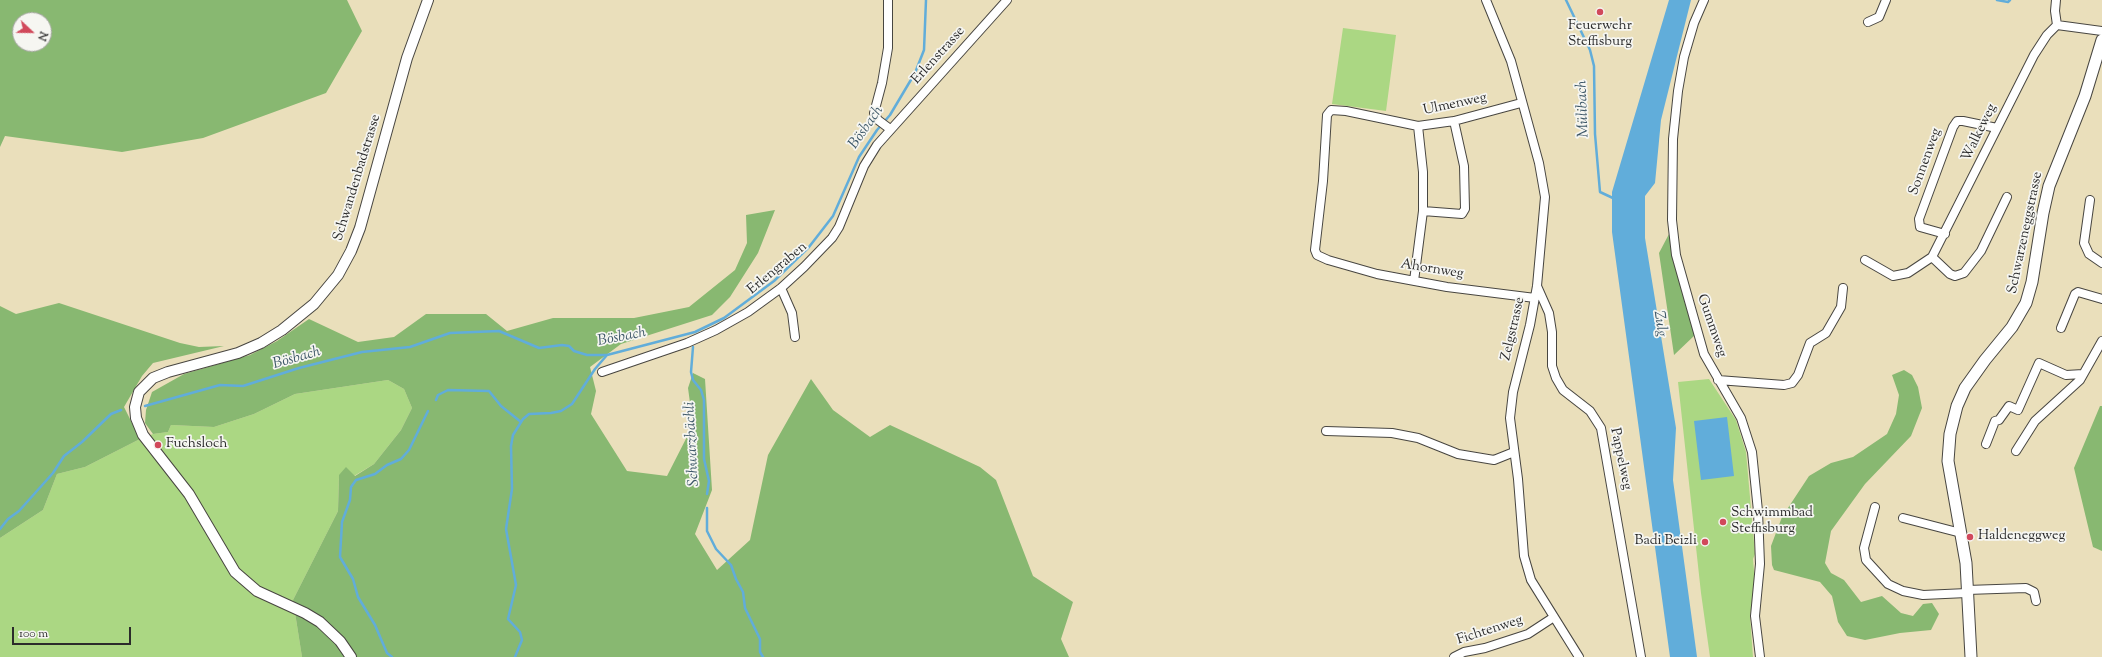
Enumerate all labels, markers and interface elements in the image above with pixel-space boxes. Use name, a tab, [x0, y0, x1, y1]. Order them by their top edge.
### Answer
marker: Feuerwehr Steffisburg	[1595, 7, 1605, 17]
north arrow	[12, 12, 52, 52]
place label: Feuerwehr Steffisburg	[1568, 19, 1632, 52]
street label: Erlenstrasse	[909, 24, 969, 88]
text: N	[33, 29, 51, 43]
water label: Mülibach	[1574, 80, 1594, 138]
street label: Ulmenweg	[1422, 90, 1488, 120]
street label: Walkeweg	[1959, 101, 2001, 165]
water label: Bösbach	[846, 103, 888, 153]
street label: Schwandenbadstrasse	[331, 113, 385, 243]
street label: Sonnenweg	[1906, 126, 1946, 198]
street label: Schwarzeneggstrasse	[2005, 170, 2047, 296]
street label: Erlengraben	[745, 239, 811, 299]
street label: Ahornweg	[1399, 257, 1465, 283]
street label: Gummweg	[1692, 292, 1730, 360]
street label: Zelgstrasse	[1499, 296, 1529, 362]
water label: Zulg	[1648, 310, 1670, 338]
water label: Bösbach	[596, 325, 648, 351]
water label: Bösbach	[271, 344, 323, 374]
water label: Schwarzbächli	[682, 401, 704, 487]
street label: Pappelweg	[1605, 426, 1635, 492]
place label: Fuchsloch	[166, 437, 227, 453]
marker: Fuchsloch	[153, 440, 163, 450]
place label: Schwimmbad Steffisburg	[1731, 506, 1813, 538]
marker: Schwimmbad Steffisburg	[1718, 517, 1728, 527]
place label: Haldeneggweg	[1978, 529, 2065, 545]
marker: Haldeneggweg	[1965, 532, 1975, 542]
place label: Badi Beizli	[1635, 534, 1697, 550]
marker: Badi Beizli	[1700, 537, 1710, 547]
street label: Fichtenweg	[1455, 612, 1525, 650]
scale bar	[14, 619, 133, 645]
text: 100 m	[19, 625, 48, 643]

